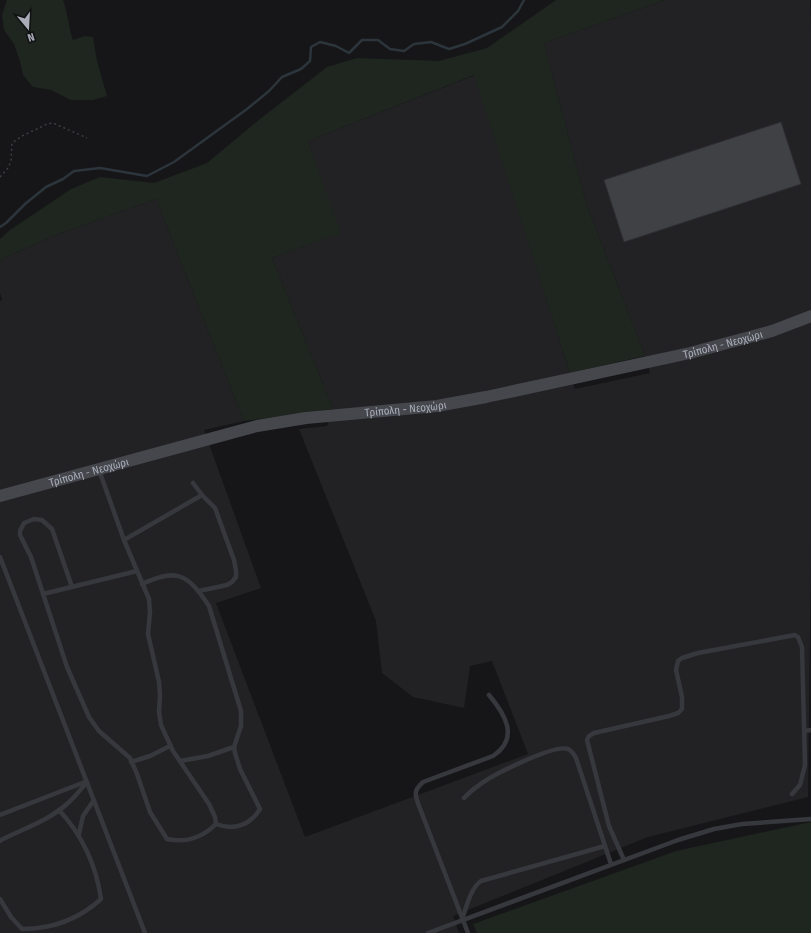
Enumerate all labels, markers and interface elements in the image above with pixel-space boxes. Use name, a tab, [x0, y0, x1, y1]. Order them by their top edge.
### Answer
north arrow	[8, 8, 48, 48]
text: N	[26, 30, 36, 44]
street label: Τρίπολη - Νεοχώρι	[682, 327, 764, 361]
street label: Τρίπολη - Νεοχώρι	[364, 398, 448, 419]
street label: Τρίπολη - Νεοχώρι	[48, 455, 130, 489]

